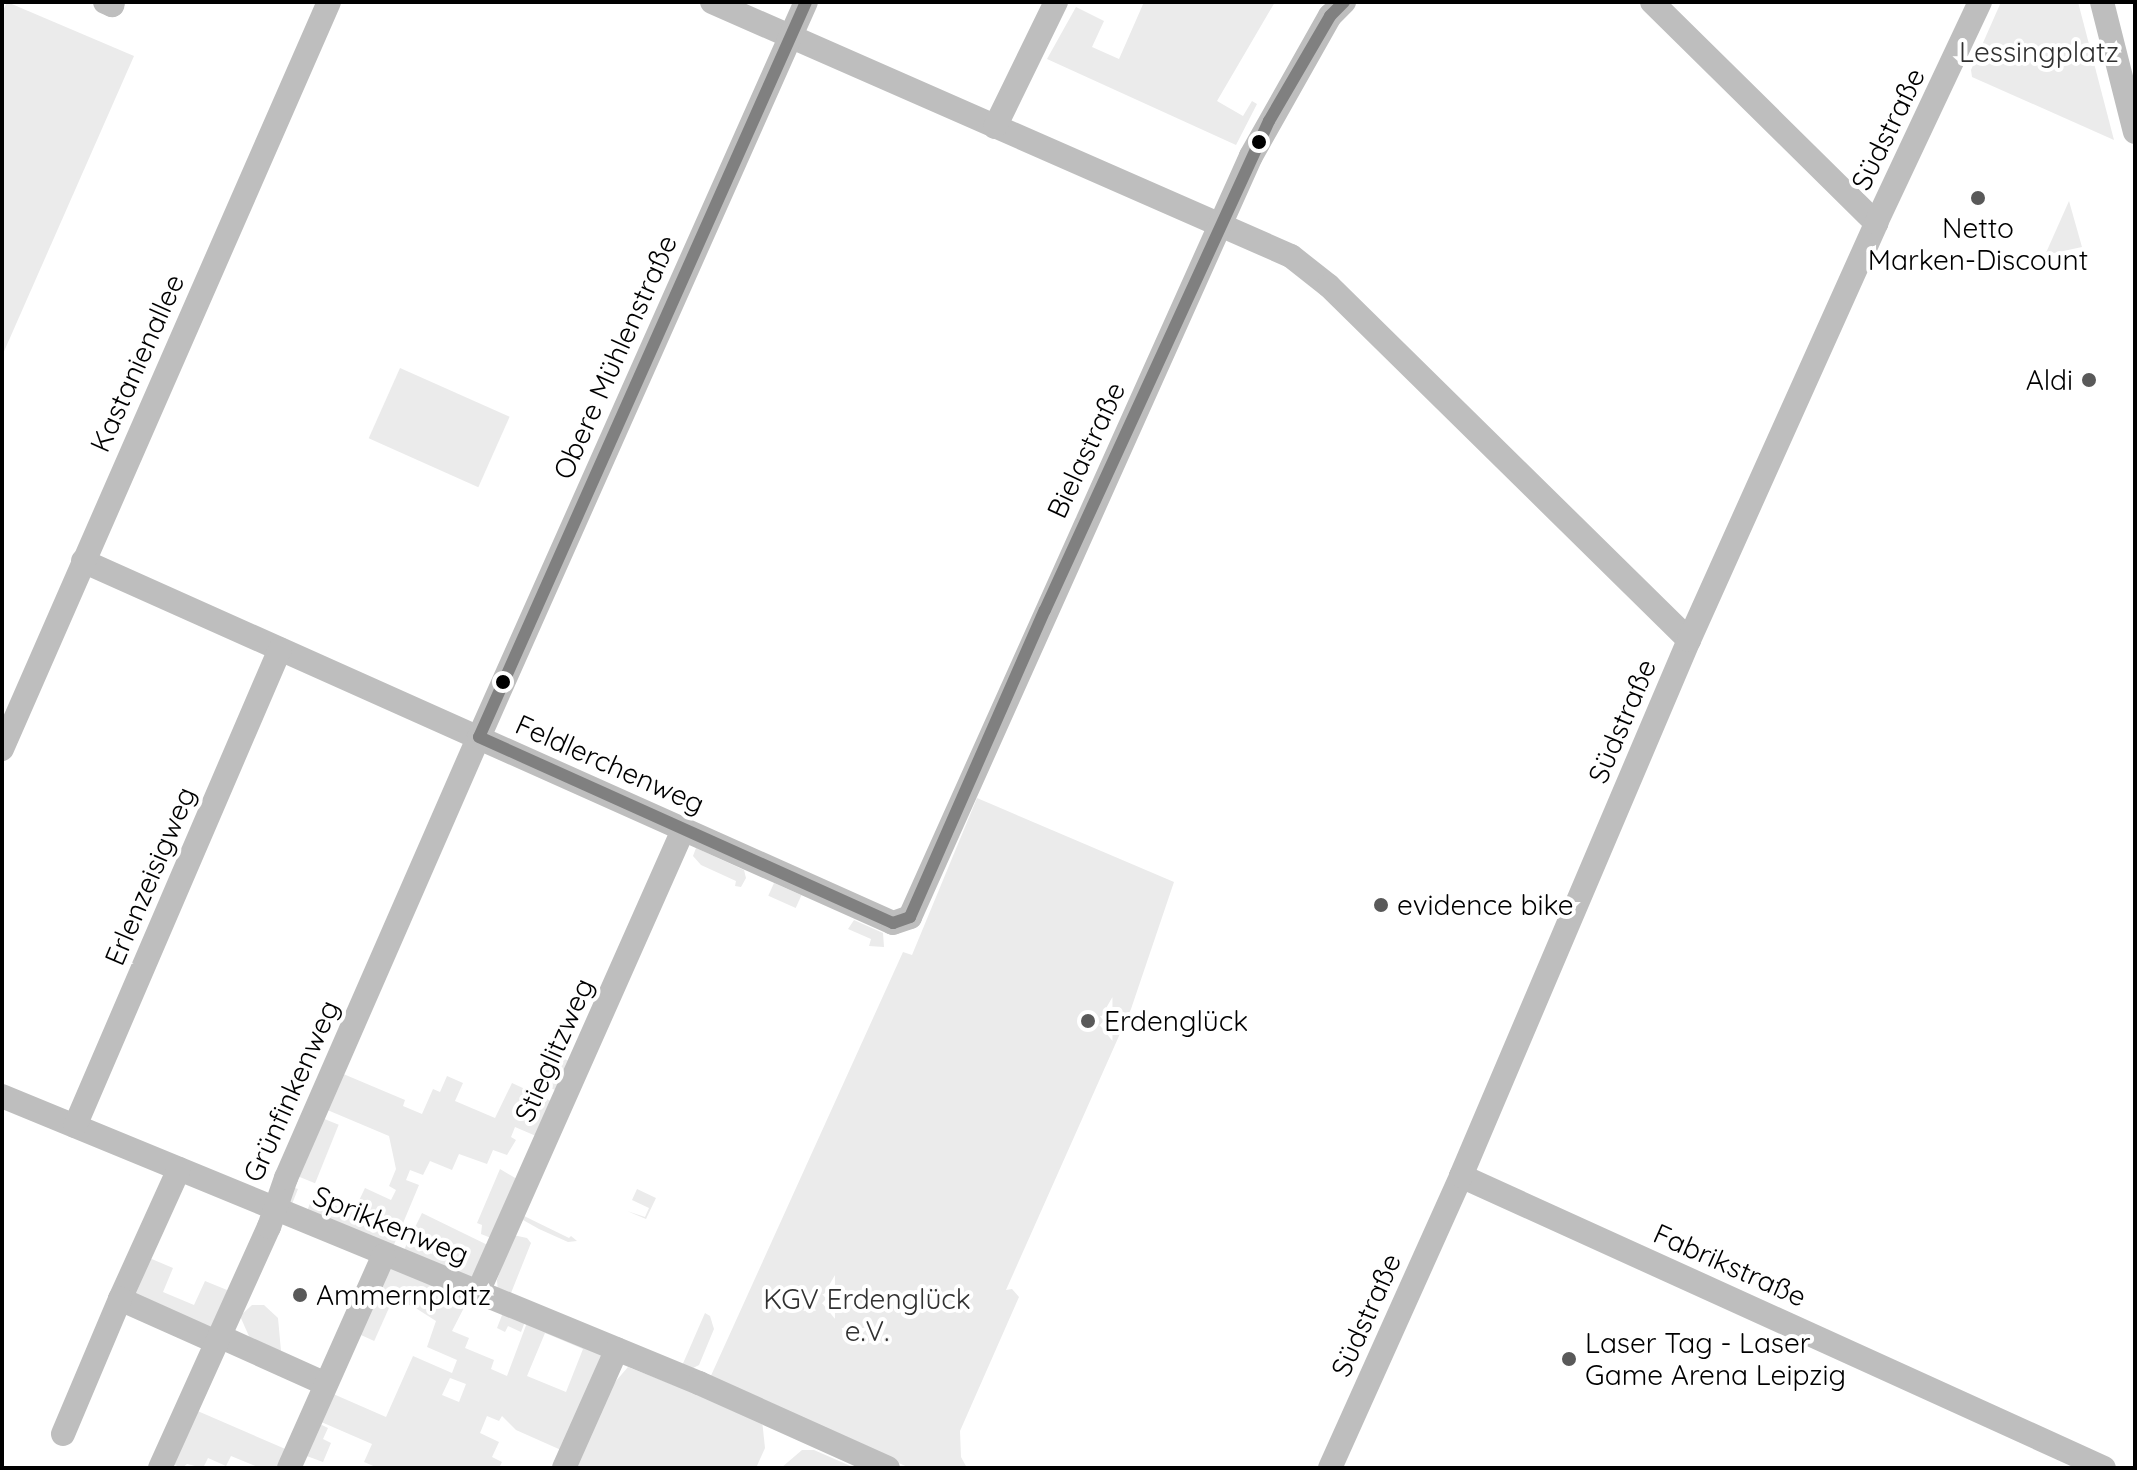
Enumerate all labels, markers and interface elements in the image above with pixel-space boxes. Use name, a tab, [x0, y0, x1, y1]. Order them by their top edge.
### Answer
park label: Lessingplatz	[1959, 35, 2119, 69]
street label: Südstraße	[1844, 63, 1932, 195]
unlabelled marker	[1251, 134, 1267, 150]
marker: Netto Marken-Discount	[1969, 189, 1987, 207]
place label: Netto Marken-Discount	[1868, 211, 2088, 277]
street label: Obere Mühlenstraße	[546, 230, 684, 484]
street label: Kastanienallee	[83, 269, 191, 457]
place label: Aldi	[2026, 363, 2073, 397]
marker: Aldi	[2080, 371, 2098, 389]
street label: Bielastraße	[1040, 377, 1132, 523]
street label: Südstraße	[1581, 654, 1663, 788]
unlabelled marker	[495, 674, 511, 690]
street label: Feldlerchenweg	[510, 707, 710, 821]
street label: Erlenzeisigweg	[97, 782, 203, 970]
place label: evidence bike	[1397, 888, 1574, 922]
marker: evidence bike	[1372, 896, 1390, 914]
street label: Stieglitzweg	[507, 973, 601, 1127]
street label: Grünfinkenweg	[236, 995, 346, 1187]
place label: Erdenglück	[1104, 1004, 1248, 1038]
marker: Erdenglück	[1079, 1012, 1097, 1030]
street label: Sprikkenweg	[308, 1179, 474, 1271]
street label: Fabrikstraße	[1648, 1216, 1812, 1314]
street label: Südstraße	[1324, 1248, 1408, 1382]
place label: Ammernplatz	[316, 1278, 491, 1312]
park label: KGV Erdenglück e.V.	[763, 1282, 971, 1348]
marker: Ammernplatz	[291, 1286, 309, 1304]
place label: Laser Tag - Laser Game Arena Leipzig	[1585, 1326, 1846, 1392]
marker: Laser Tag - Laser Game Arena Leipzig	[1560, 1350, 1578, 1368]

